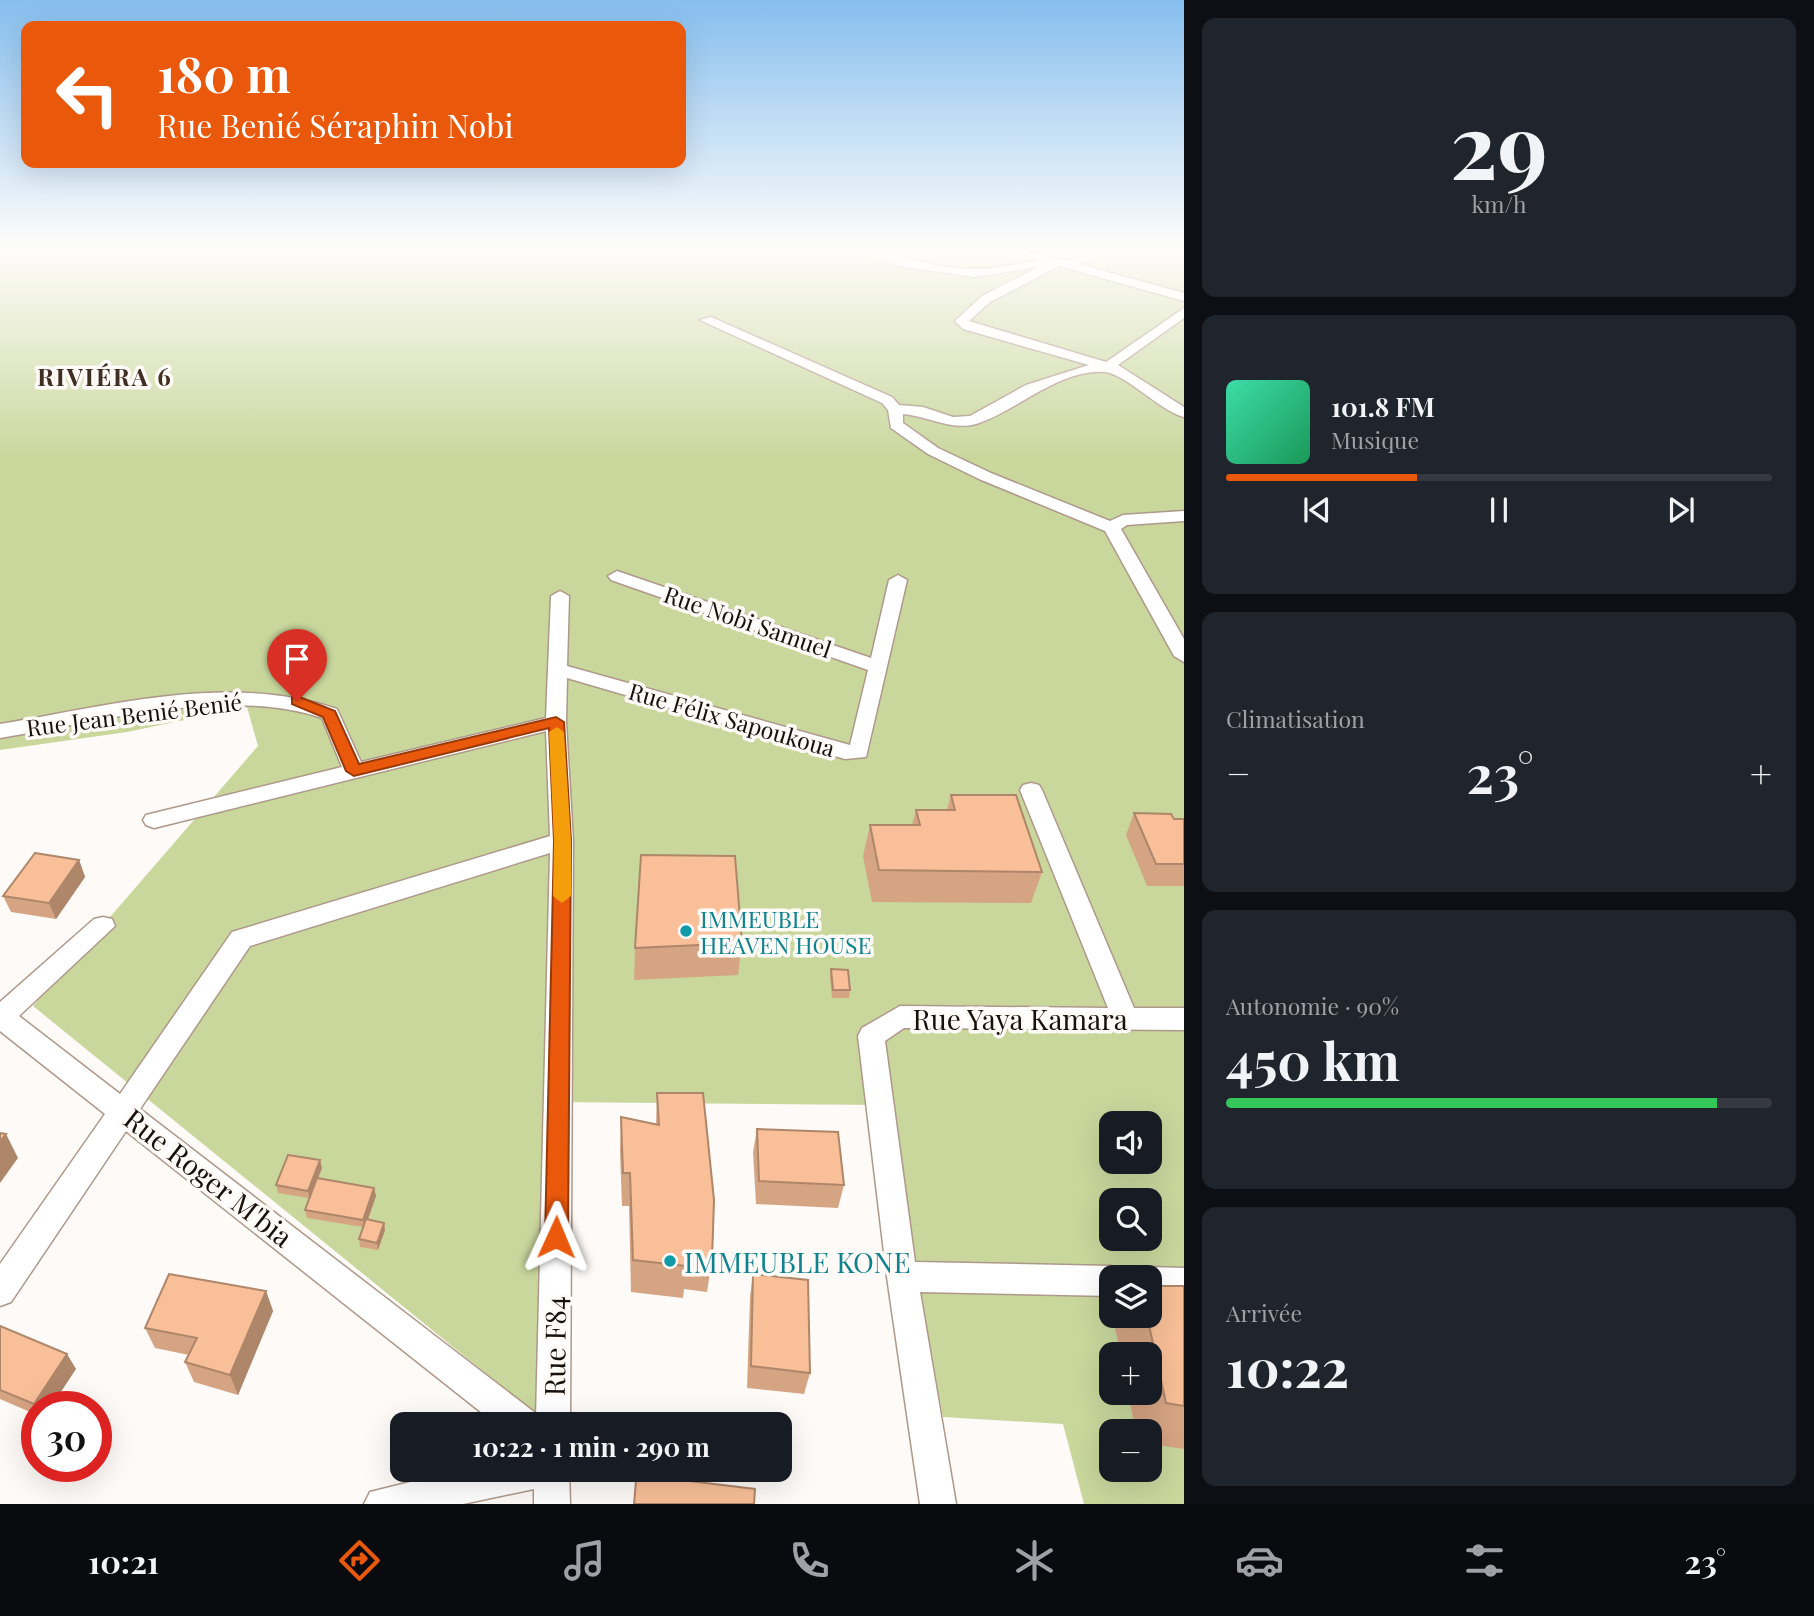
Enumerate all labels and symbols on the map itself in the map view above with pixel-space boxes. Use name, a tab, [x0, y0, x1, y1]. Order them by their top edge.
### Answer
district label: RIVIÉRA 6	[37, 360, 173, 392]
street label: Rue Nobi Samuel	[660, 578, 836, 664]
pin	[267, 629, 327, 701]
street label: Rue Félix Sapoukoua	[625, 675, 839, 763]
street label: Rue Jean Benié Benié	[24, 685, 244, 743]
place label: IMMEUBLE HEAVEN HOUSE	[700, 903, 871, 960]
marker: IMMEUBLE HEAVEN HOUSE	[678, 923, 694, 939]
street label: Rue Yaya Kamara	[912, 1000, 1128, 1037]
street label: Rue Roger M'bia	[117, 1100, 301, 1254]
position arrow	[519, 1200, 593, 1274]
place label: IMMEUBLE KONE	[684, 1243, 910, 1280]
marker: IMMEUBLE KONE	[662, 1253, 678, 1269]
street label: Rue F84	[535, 1296, 573, 1396]
speed limit sign: 30	[21, 1391, 112, 1482]

